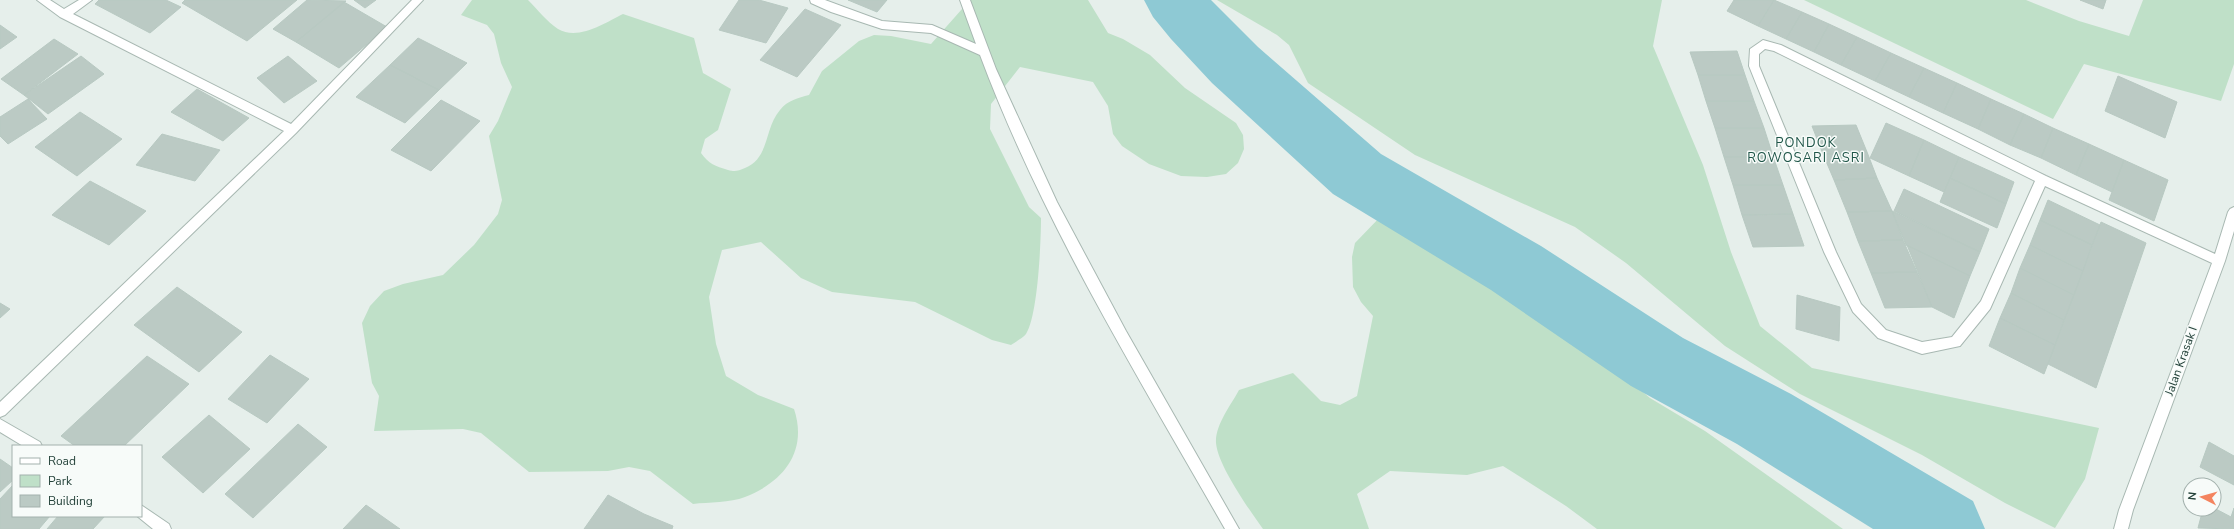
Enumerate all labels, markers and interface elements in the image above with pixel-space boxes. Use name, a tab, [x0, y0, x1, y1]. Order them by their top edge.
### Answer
district label: PONDOK ROWOSARI ASRI	[1747, 134, 1865, 167]
street label: Jalan Krasak I	[2161, 324, 2201, 399]
legend	[12, 445, 142, 517]
text: Road	[48, 453, 76, 469]
text: Park	[48, 473, 73, 489]
north arrow	[2182, 477, 2222, 517]
text: N	[2185, 491, 2200, 501]
text: Building	[48, 493, 93, 509]

